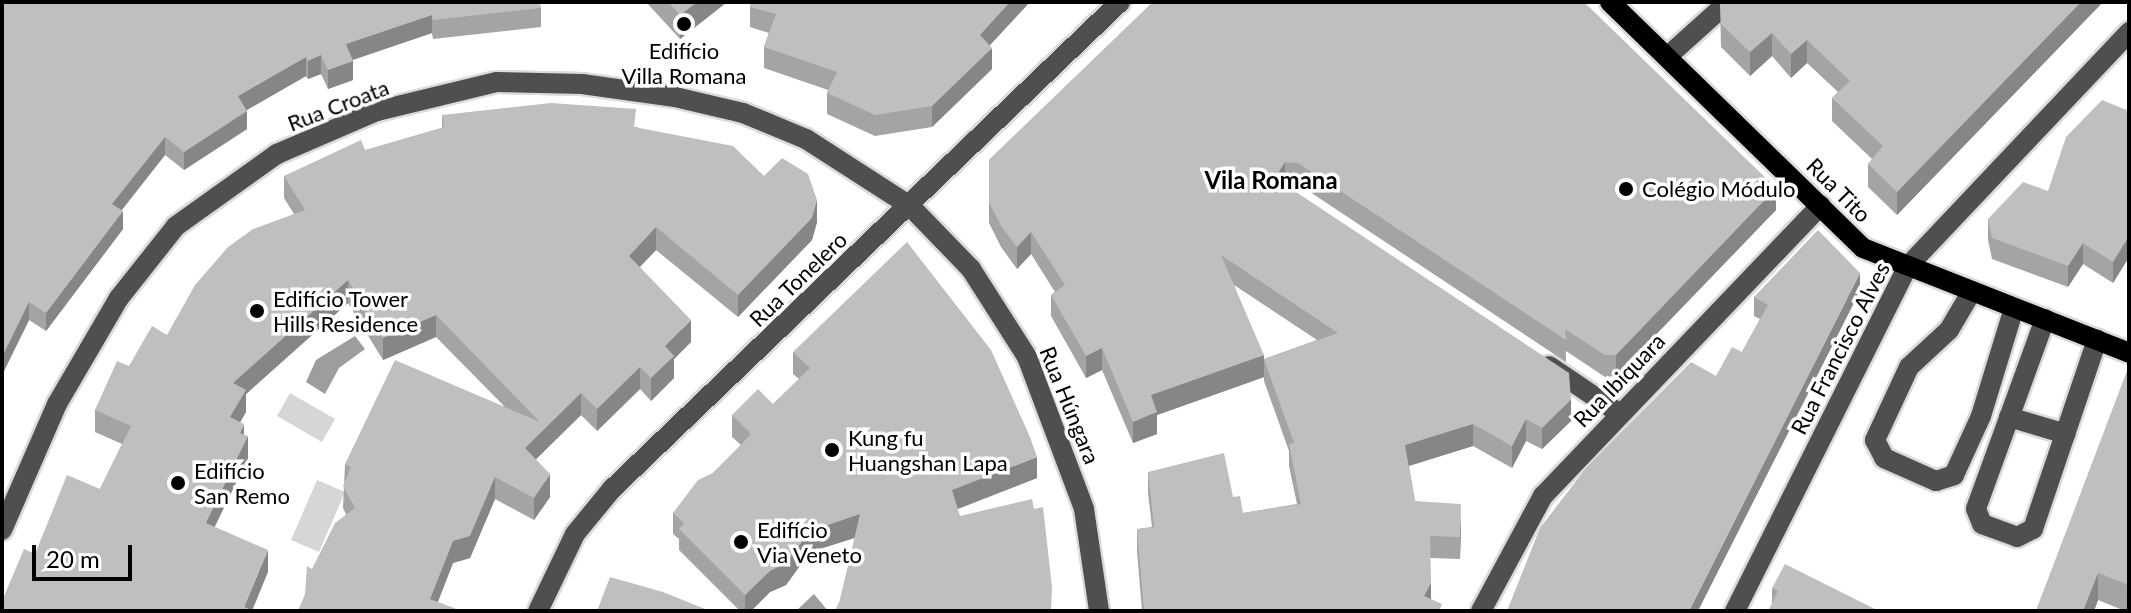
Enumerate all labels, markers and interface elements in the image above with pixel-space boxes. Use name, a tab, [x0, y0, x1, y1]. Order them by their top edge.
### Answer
marker: Edifício Villa Romana	[675, 15, 693, 33]
place label: Edifício Villa Romana	[622, 37, 746, 88]
street label: Rua Croata	[284, 74, 392, 136]
street label: Rua Tito	[1801, 152, 1877, 228]
district label: Vila Romana	[1204, 166, 1338, 194]
place label: Colégio Módulo	[1642, 176, 1795, 202]
marker: Colégio Módulo	[1617, 180, 1635, 198]
street label: Rua Tonelero	[744, 226, 852, 332]
street label: Rua Francisco Alves	[1785, 257, 1895, 439]
place label: Edifício Tower Hills Residence	[273, 285, 418, 336]
marker: Edifício Tower Hills Residence	[248, 302, 266, 320]
street label: Rua Ibiquara	[1568, 328, 1670, 432]
street label: Rua Húngara	[1034, 342, 1106, 468]
place label: Kung fu Huangshan Lapa	[848, 424, 1008, 476]
marker: Kung fu Huangshan Lapa	[823, 441, 841, 459]
place label: Edifício San Remo	[194, 457, 290, 508]
marker: Edifício San Remo	[169, 474, 187, 492]
place label: Edifício Via Veneto	[757, 516, 863, 568]
scale bar	[36, 529, 136, 579]
marker: Edifício Via Veneto	[732, 533, 750, 551]
text: 20 m	[46, 544, 100, 573]

